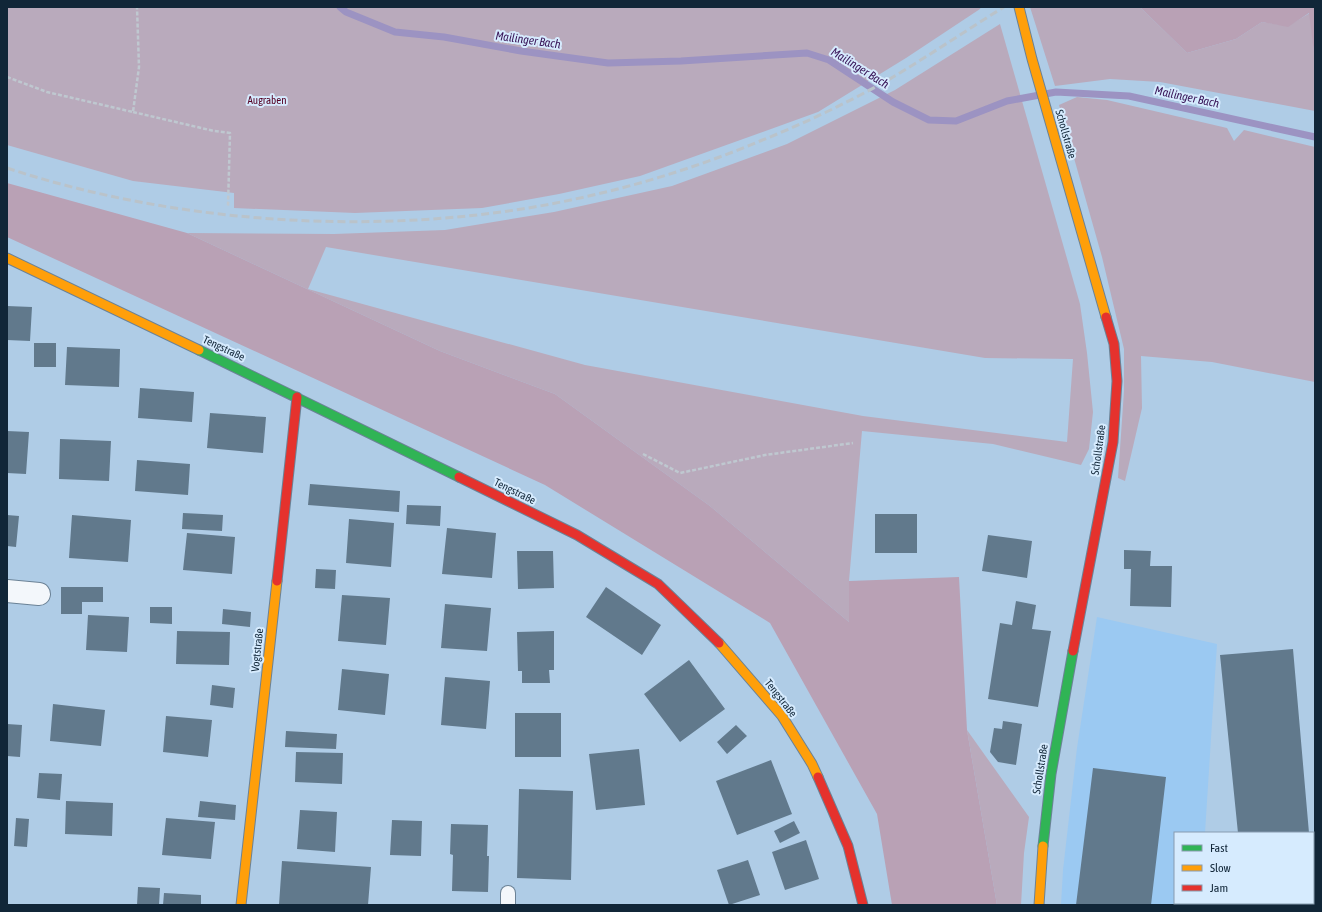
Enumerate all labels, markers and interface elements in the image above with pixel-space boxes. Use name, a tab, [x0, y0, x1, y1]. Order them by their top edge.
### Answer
water label: Mailinger Bach	[494, 28, 562, 52]
water label: Mailinger Bach	[828, 45, 892, 91]
water label: Mailinger Bach	[1153, 83, 1221, 111]
park label: Augraben	[247, 94, 287, 106]
street label: Schollstraße	[1053, 108, 1079, 160]
street label: Tengstraße	[201, 333, 247, 363]
street label: Schollstraße	[1089, 424, 1107, 476]
street label: Tengstraße	[492, 476, 538, 506]
street label: Vogtstraße	[249, 628, 265, 672]
street label: Tengstraße	[763, 677, 799, 719]
street label: Schollstraße	[1030, 743, 1050, 795]
legend	[1174, 832, 1314, 904]
text: Fast	[1210, 841, 1228, 855]
text: Slow	[1210, 861, 1231, 875]
text: Jam	[1210, 881, 1228, 895]

